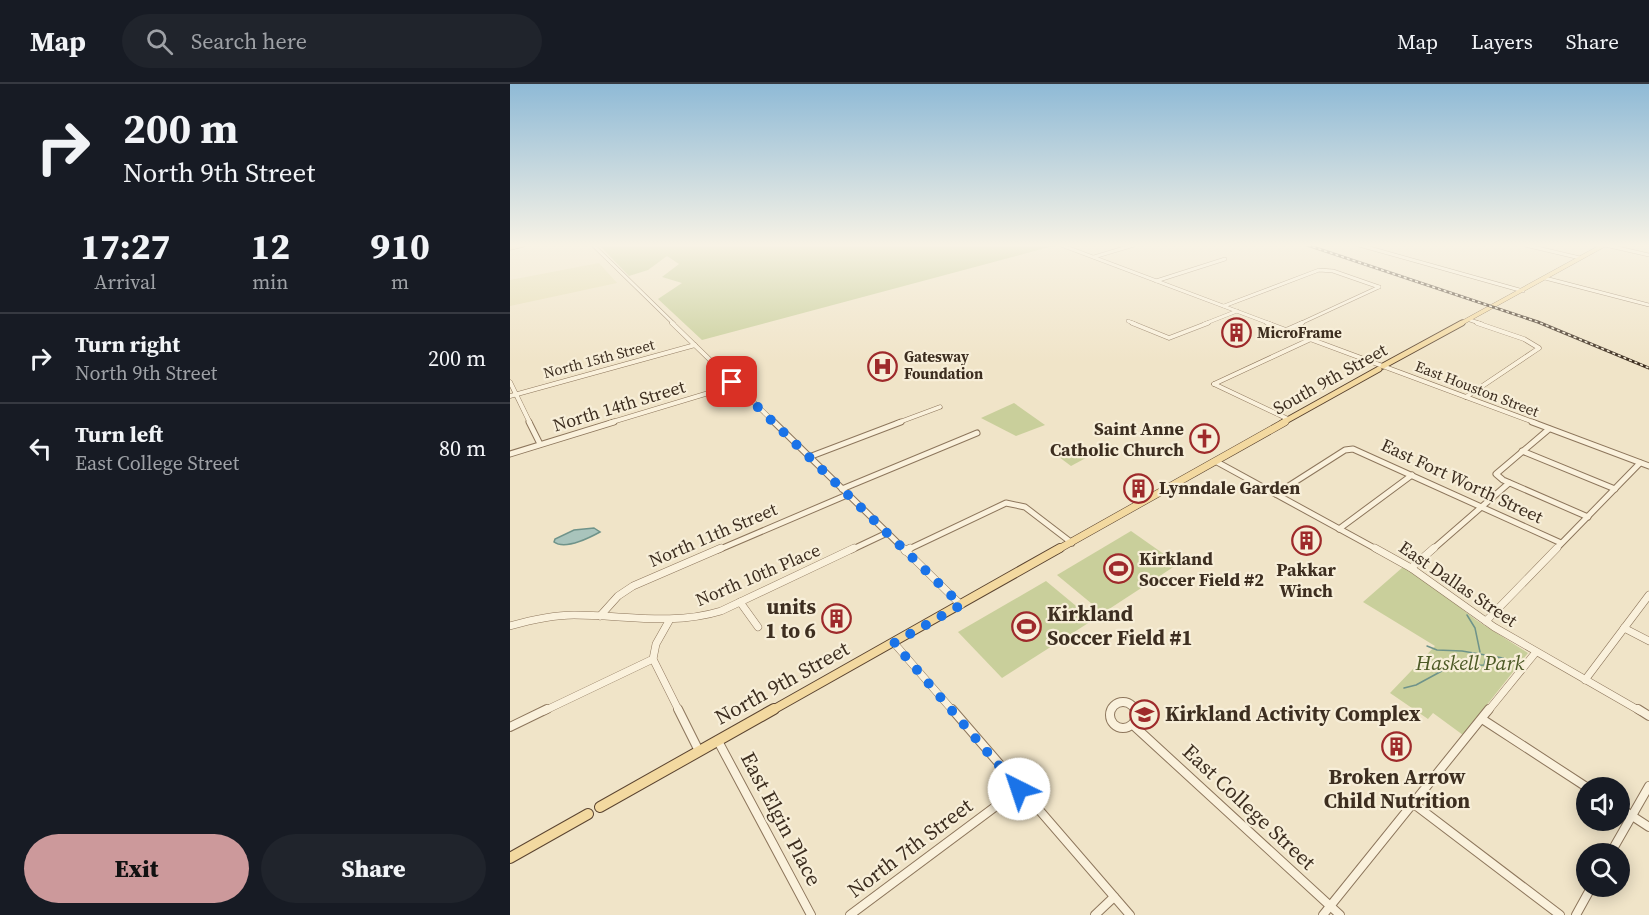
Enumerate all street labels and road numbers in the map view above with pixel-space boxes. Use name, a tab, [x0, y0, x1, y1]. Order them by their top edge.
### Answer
street label: North 15th Street	[541, 334, 657, 383]
street label: South 9th Street	[1268, 337, 1391, 420]
street label: East Houston Street	[1412, 355, 1542, 422]
street label: North 14th Street	[550, 373, 688, 438]
street label: East Fort Worth Street	[1377, 432, 1547, 529]
street label: North 11th Street	[645, 496, 781, 573]
street label: East Dallas Street	[1394, 535, 1523, 633]
street label: North 10th Place	[691, 537, 824, 612]
street label: North 9th Street	[709, 634, 854, 731]
street label: East College Street	[1176, 737, 1322, 876]
street label: East Elgin Place	[734, 747, 829, 891]
street label: North 7th Street	[841, 791, 978, 904]

